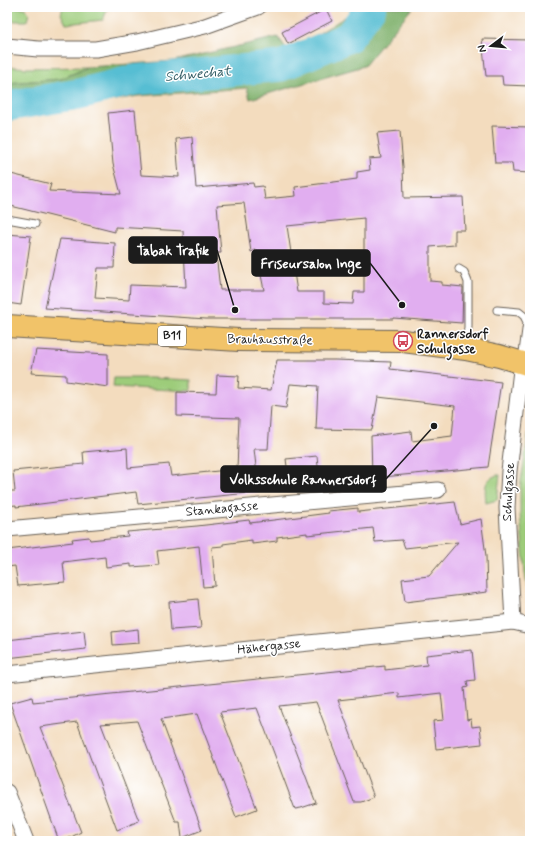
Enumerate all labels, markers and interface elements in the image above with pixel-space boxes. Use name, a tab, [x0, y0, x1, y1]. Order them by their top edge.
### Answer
north arrow	[471, 26, 511, 66]
text: N	[475, 43, 490, 54]
water label: Schwechat	[164, 62, 233, 86]
callout: Tabak Trafik	[129, 237, 217, 263]
text: Tabak Trafik	[137, 242, 209, 260]
callout: Friseursalon Inge	[252, 250, 370, 276]
text: Friseursalon Inge	[260, 255, 362, 275]
road number: B11	[158, 326, 186, 346]
place label: Rannersdorf Schulgasse	[417, 326, 489, 361]
bus stop icon: Rannersdorf Schulgasse	[392, 330, 414, 352]
street label: Brauhausstraße	[227, 331, 313, 349]
street label: Schulgasse	[499, 462, 521, 522]
callout: Volksschule Rannersdorf	[221, 466, 386, 492]
text: Volksschule Rannersdorf	[230, 471, 377, 489]
street label: Stankagasse	[185, 497, 259, 523]
street label: Hähergasse	[236, 635, 302, 660]

